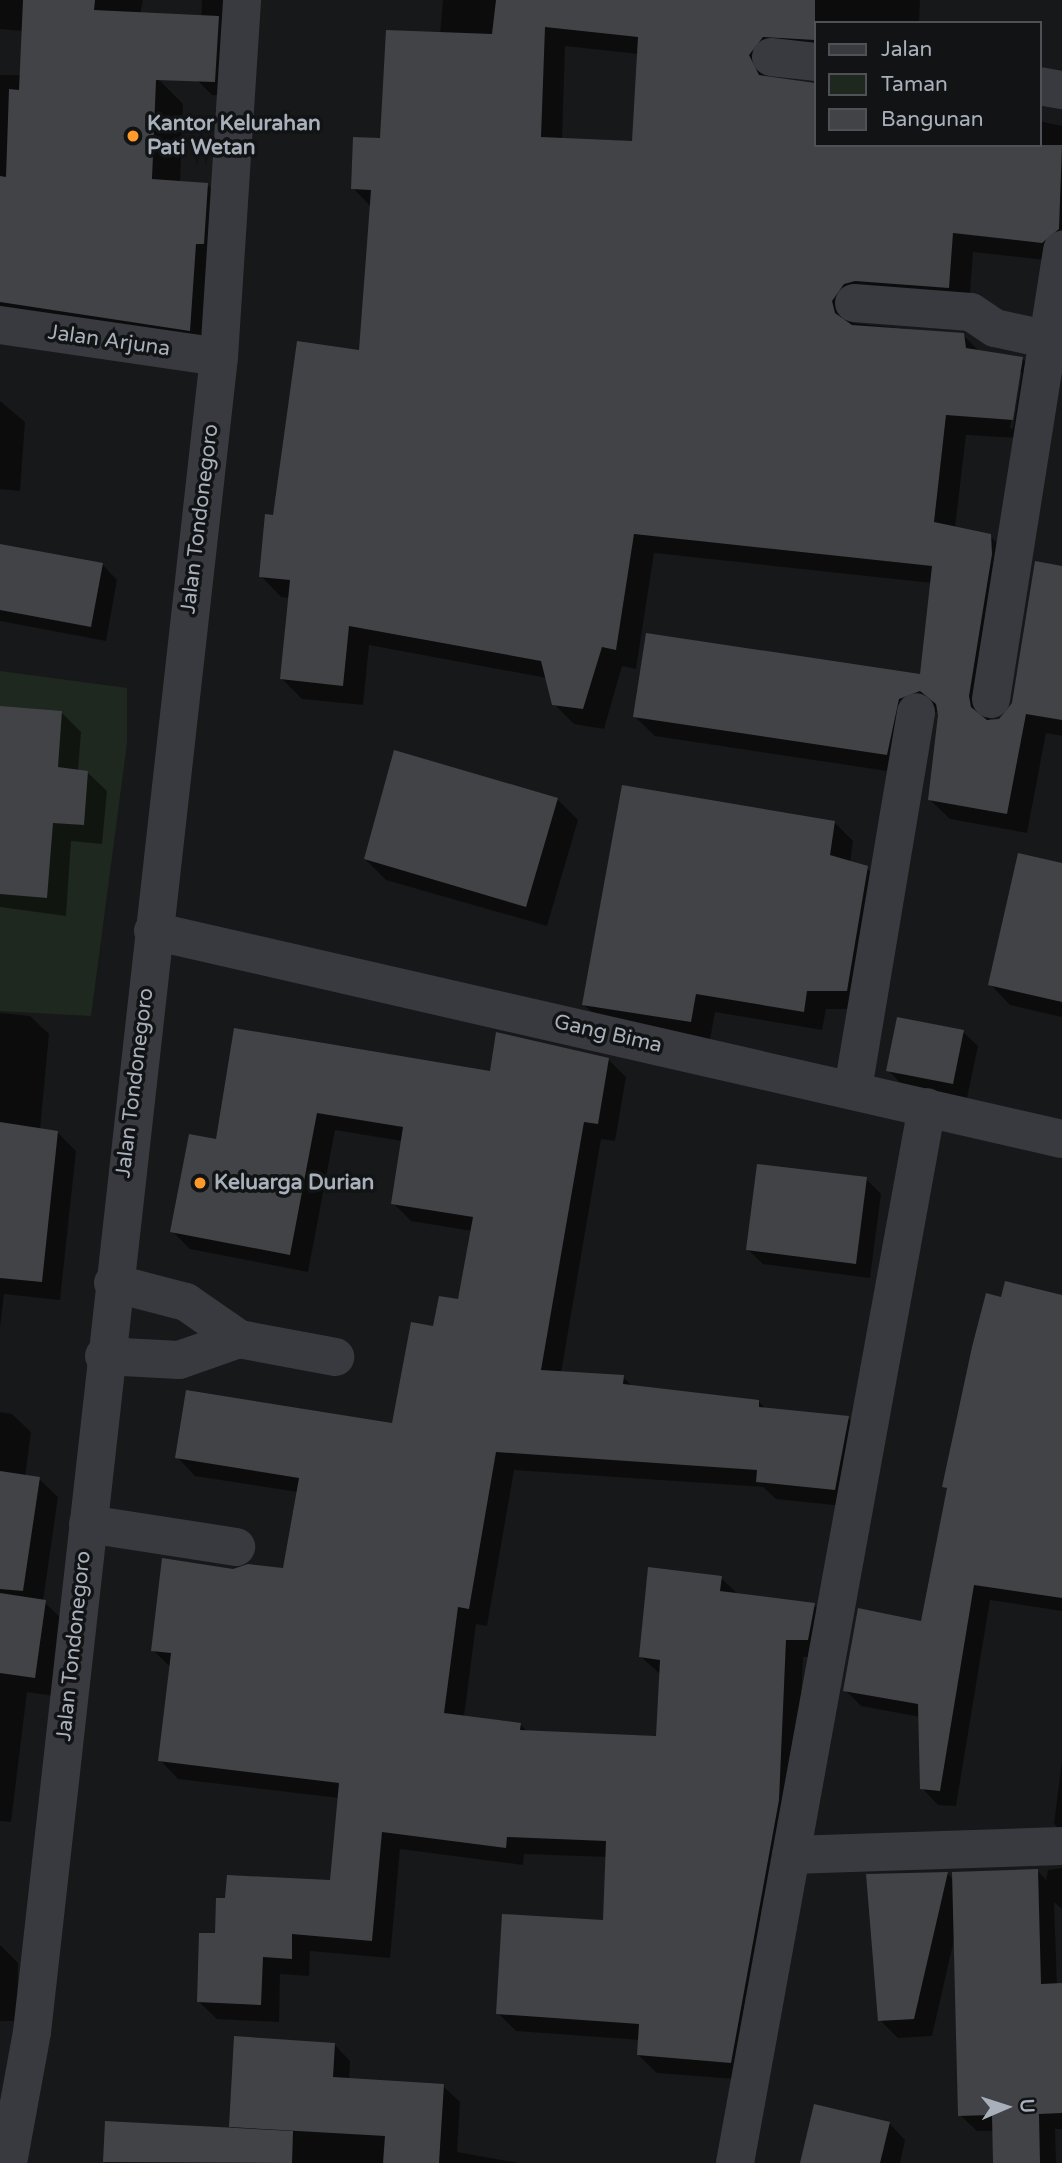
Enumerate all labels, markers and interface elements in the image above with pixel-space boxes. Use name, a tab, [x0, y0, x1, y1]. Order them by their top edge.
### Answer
legend	[814, 21, 1041, 147]
text: Jalan	[881, 37, 932, 62]
text: Taman	[881, 72, 948, 97]
text: Bangunan	[881, 107, 984, 132]
place label: Kantor Kelurahan Pati Wetan	[147, 111, 321, 161]
marker: Kantor Kelurahan Pati Wetan	[125, 128, 141, 144]
street label: Jalan Arjuna	[46, 320, 172, 362]
street label: Jalan Tondonegoro	[176, 423, 224, 615]
street label: Jalan Tondonegoro	[111, 987, 159, 1179]
street label: Gang Bima	[552, 1009, 664, 1059]
place label: Keluarga Durian	[214, 1170, 374, 1196]
marker: Keluarga Durian	[192, 1175, 208, 1191]
street label: Jalan Tondonegoro	[51, 1550, 97, 1742]
north arrow	[971, 2072, 1041, 2142]
text: U	[1016, 2098, 1038, 2114]

